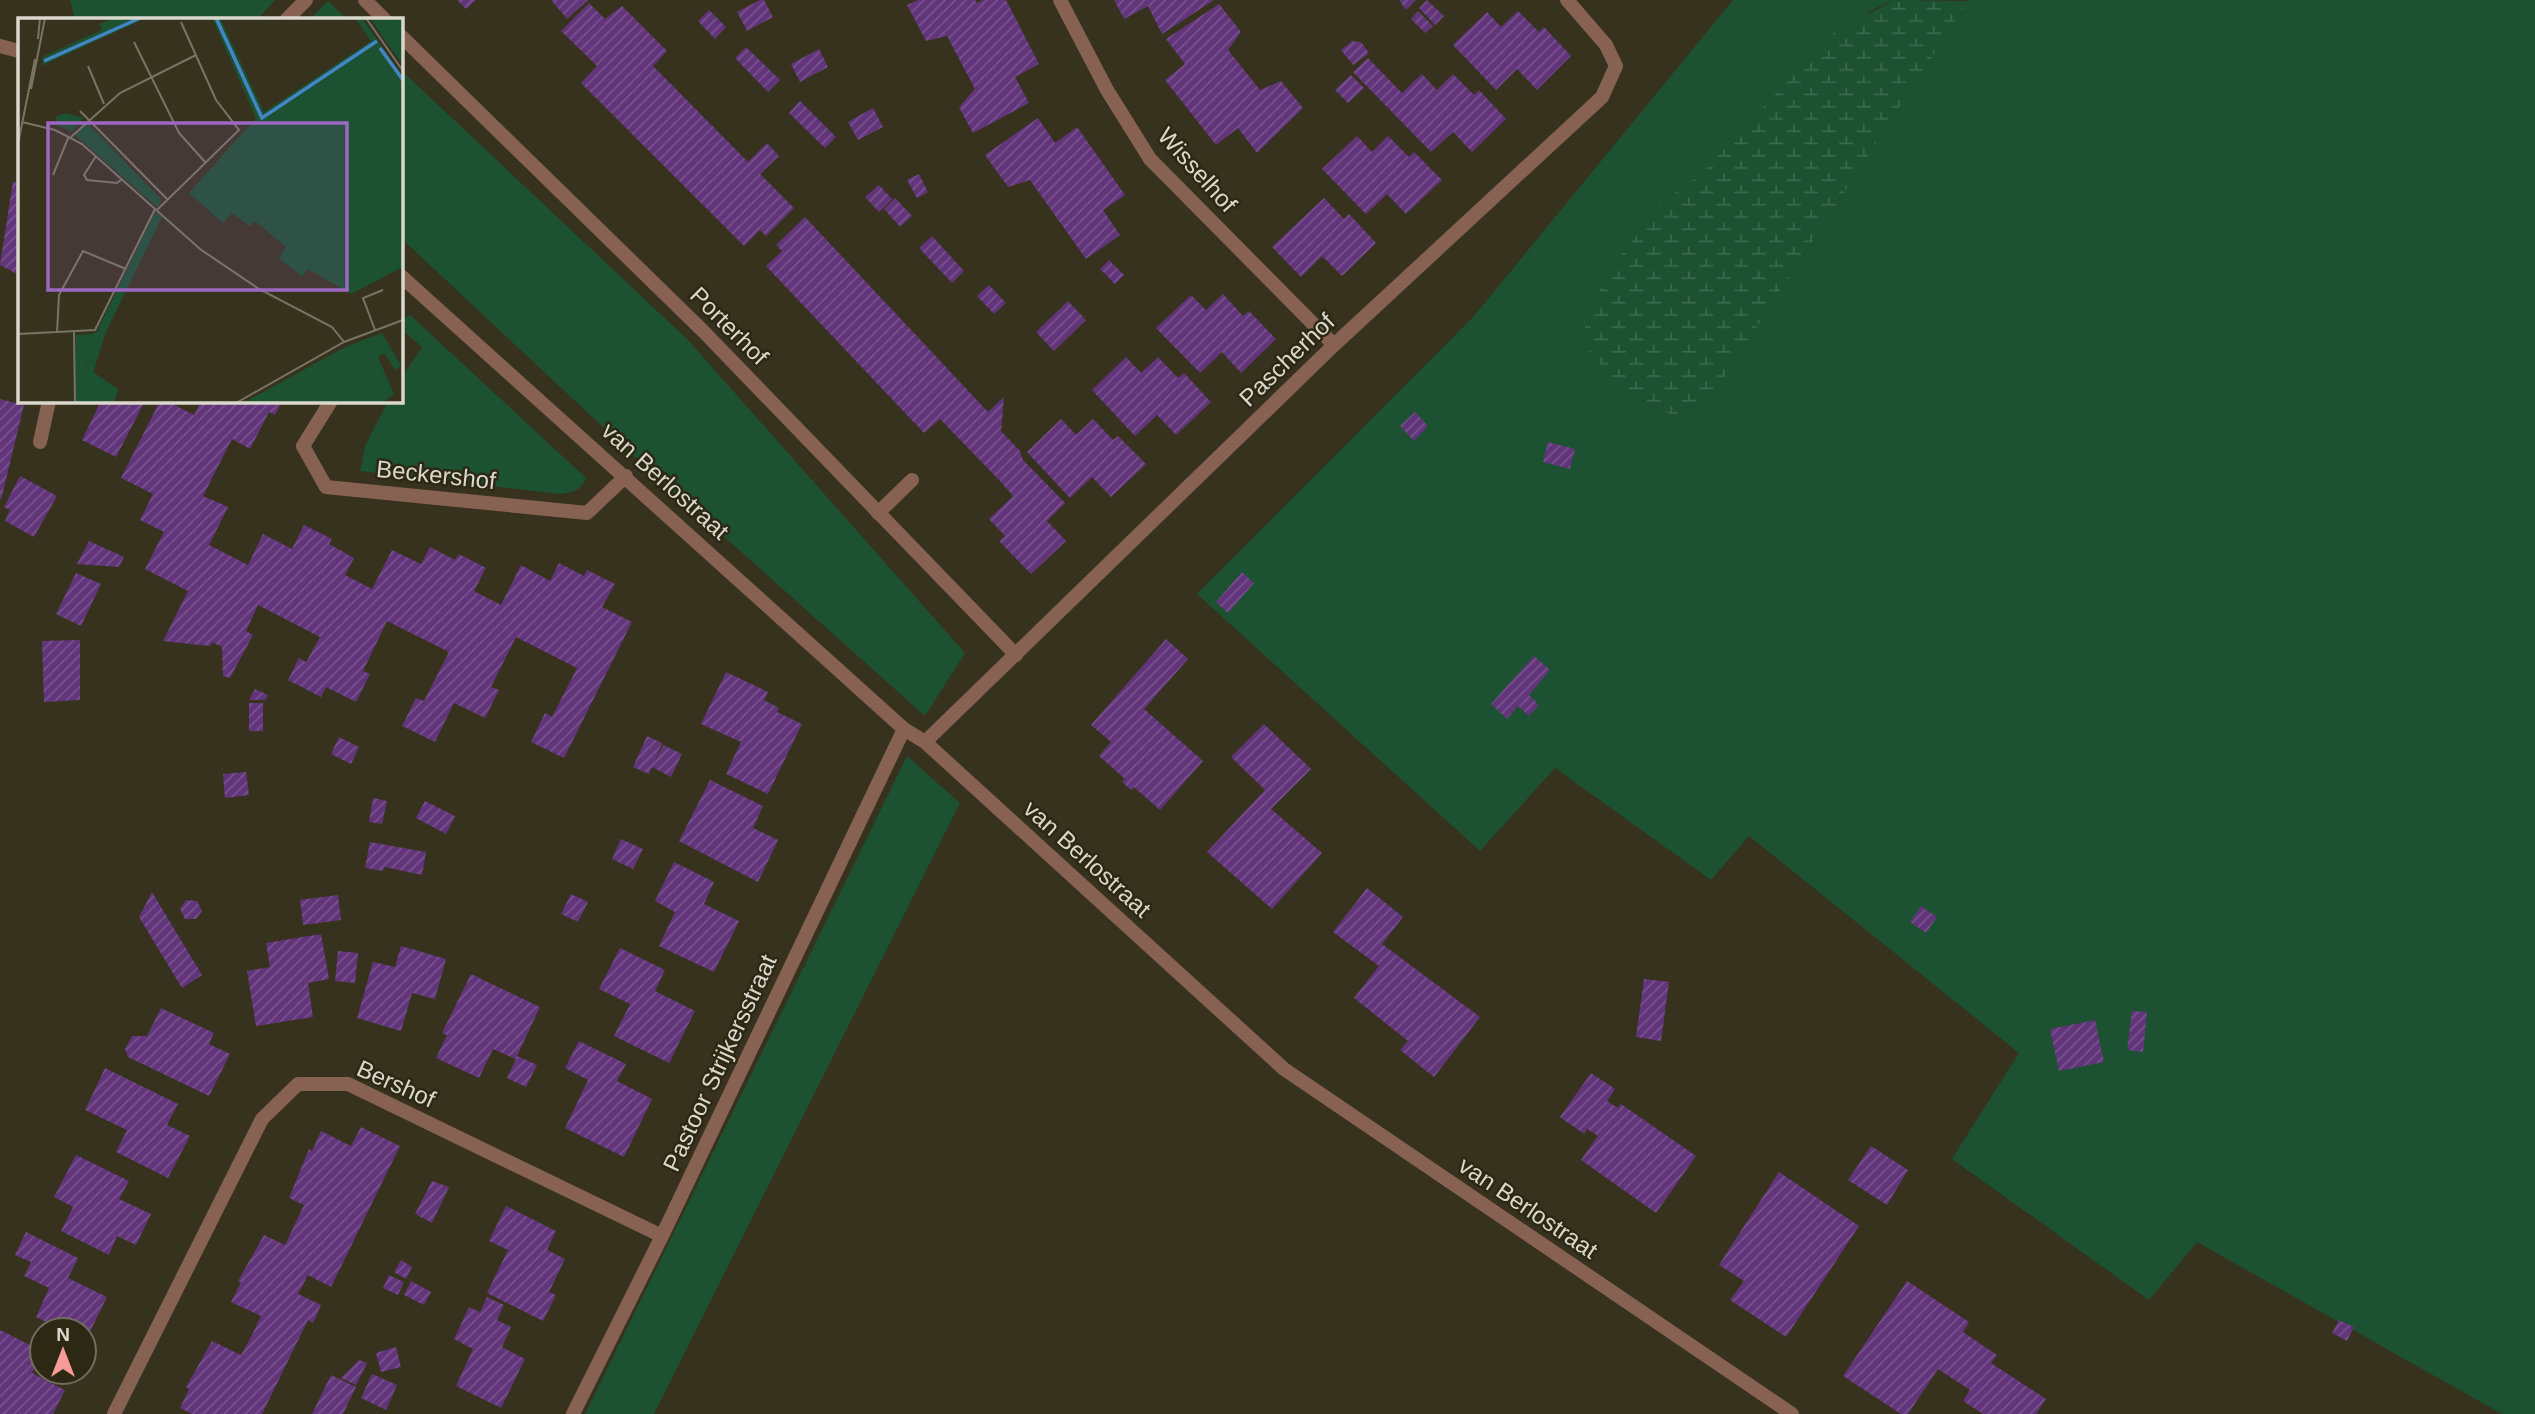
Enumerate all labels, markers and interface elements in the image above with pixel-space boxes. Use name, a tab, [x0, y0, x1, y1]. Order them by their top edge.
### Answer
inset map	[18, 18, 402, 402]
street label: Wisselhof	[1153, 122, 1242, 218]
street label: Porterhof	[685, 281, 774, 370]
street label: Pascherhof	[1234, 308, 1340, 412]
street label: van Berlostraat	[596, 417, 735, 545]
street label: Beckershof	[375, 455, 497, 494]
street label: van Berlostraat	[1018, 795, 1157, 923]
street label: Pastoor Strijkersstraat	[657, 950, 782, 1175]
street label: Bershof	[353, 1054, 440, 1113]
street label: van Berlostraat	[1454, 1151, 1603, 1264]
north arrow	[28, 1316, 98, 1386]
text: N	[56, 1324, 70, 1345]

